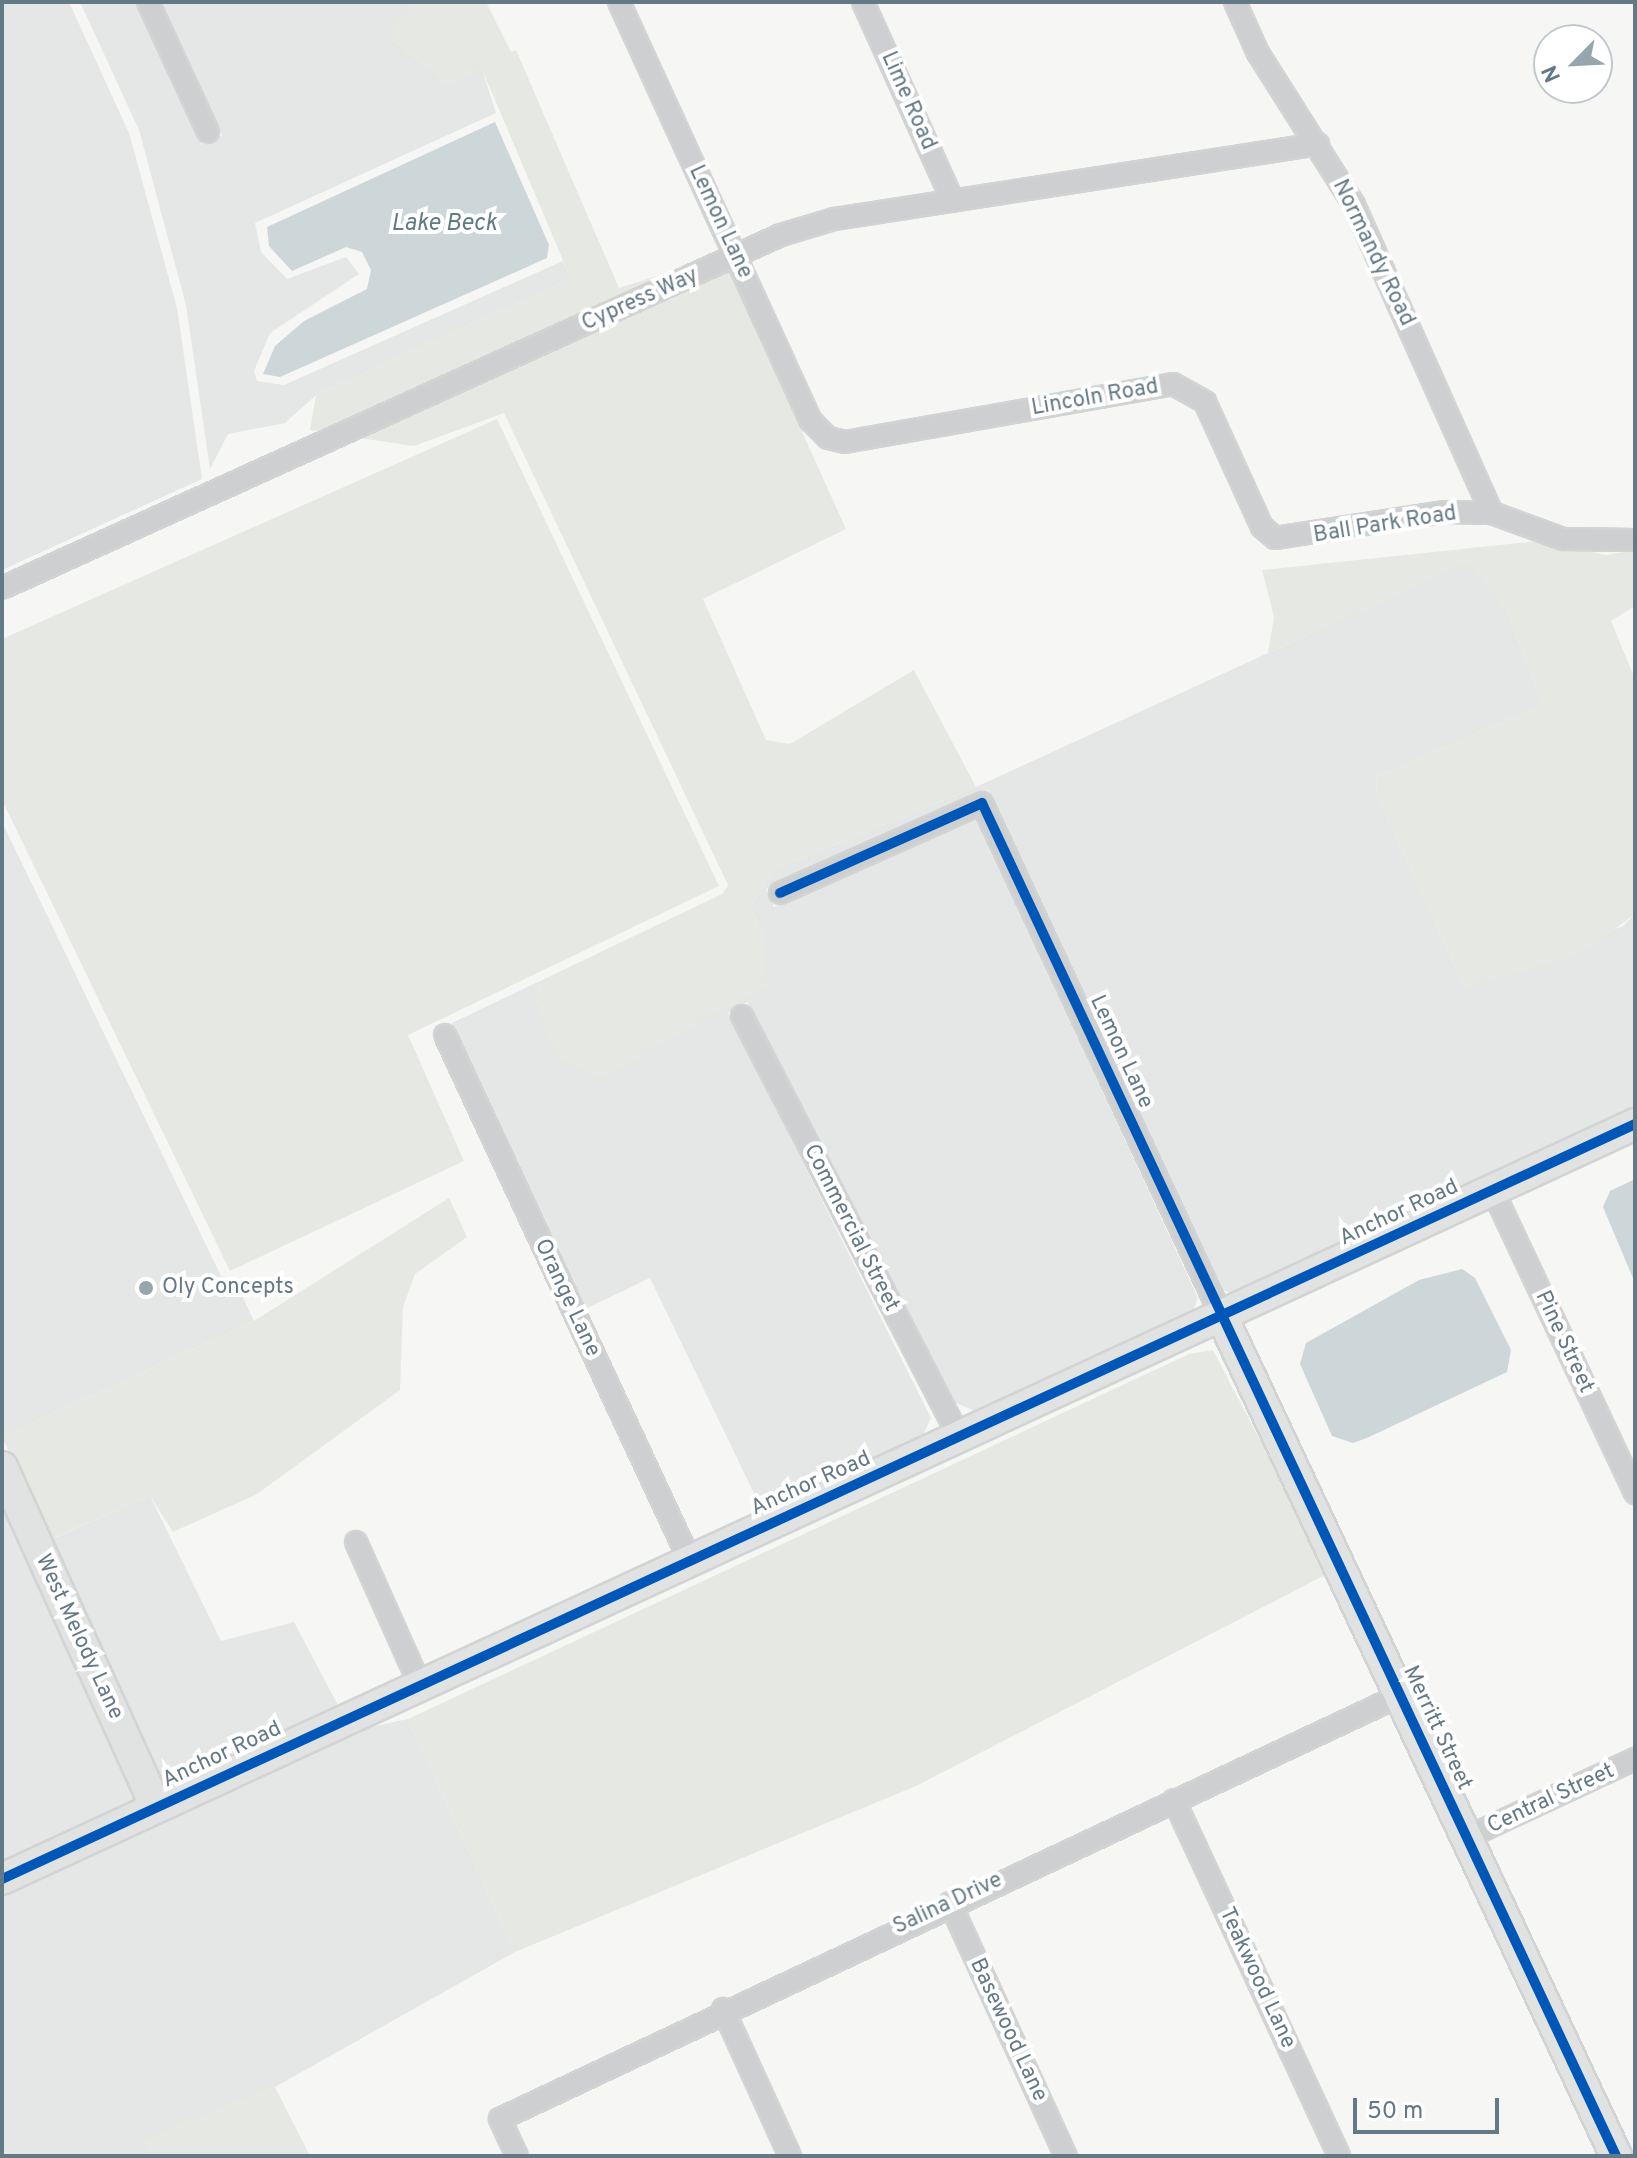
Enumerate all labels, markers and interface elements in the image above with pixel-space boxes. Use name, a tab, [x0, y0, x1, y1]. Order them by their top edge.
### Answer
north arrow	[1533, 24, 1613, 104]
street label: Lime Road	[875, 48, 941, 154]
text: N	[1537, 60, 1568, 86]
street label: Lemon Lane	[682, 161, 758, 283]
street label: Normandy Road	[1326, 175, 1420, 331]
water label: Lake Beck	[391, 211, 497, 239]
street label: Cypress Way	[578, 263, 702, 337]
street label: Lincoln Road	[1030, 374, 1160, 422]
street label: Ball Park Road	[1312, 501, 1458, 549]
street label: Lemon Lane	[1083, 991, 1159, 1113]
street label: Commercial Street	[797, 1140, 905, 1316]
street label: Anchor Road	[1335, 1174, 1463, 1252]
street label: Orange Lane	[528, 1235, 606, 1361]
place label: Oly Concepts	[162, 1275, 294, 1301]
marker: Oly Concepts	[137, 1279, 155, 1297]
street label: Pine Street	[1529, 1287, 1599, 1397]
street label: Anchor Road	[747, 1446, 875, 1522]
street label: West Melody Lane	[29, 1550, 129, 1724]
street label: Merritt Street	[1397, 1662, 1477, 1794]
street label: Anchor Road	[158, 1716, 286, 1794]
street label: Central Street	[1483, 1758, 1619, 1840]
street label: Salina Drive	[889, 1867, 1007, 1941]
street label: Teakwood Lane	[1213, 1903, 1301, 2053]
street label: Basewood Lane	[963, 1954, 1053, 2106]
scale bar	[1357, 2082, 1503, 2132]
text: 50 m	[1367, 2097, 1423, 2127]

